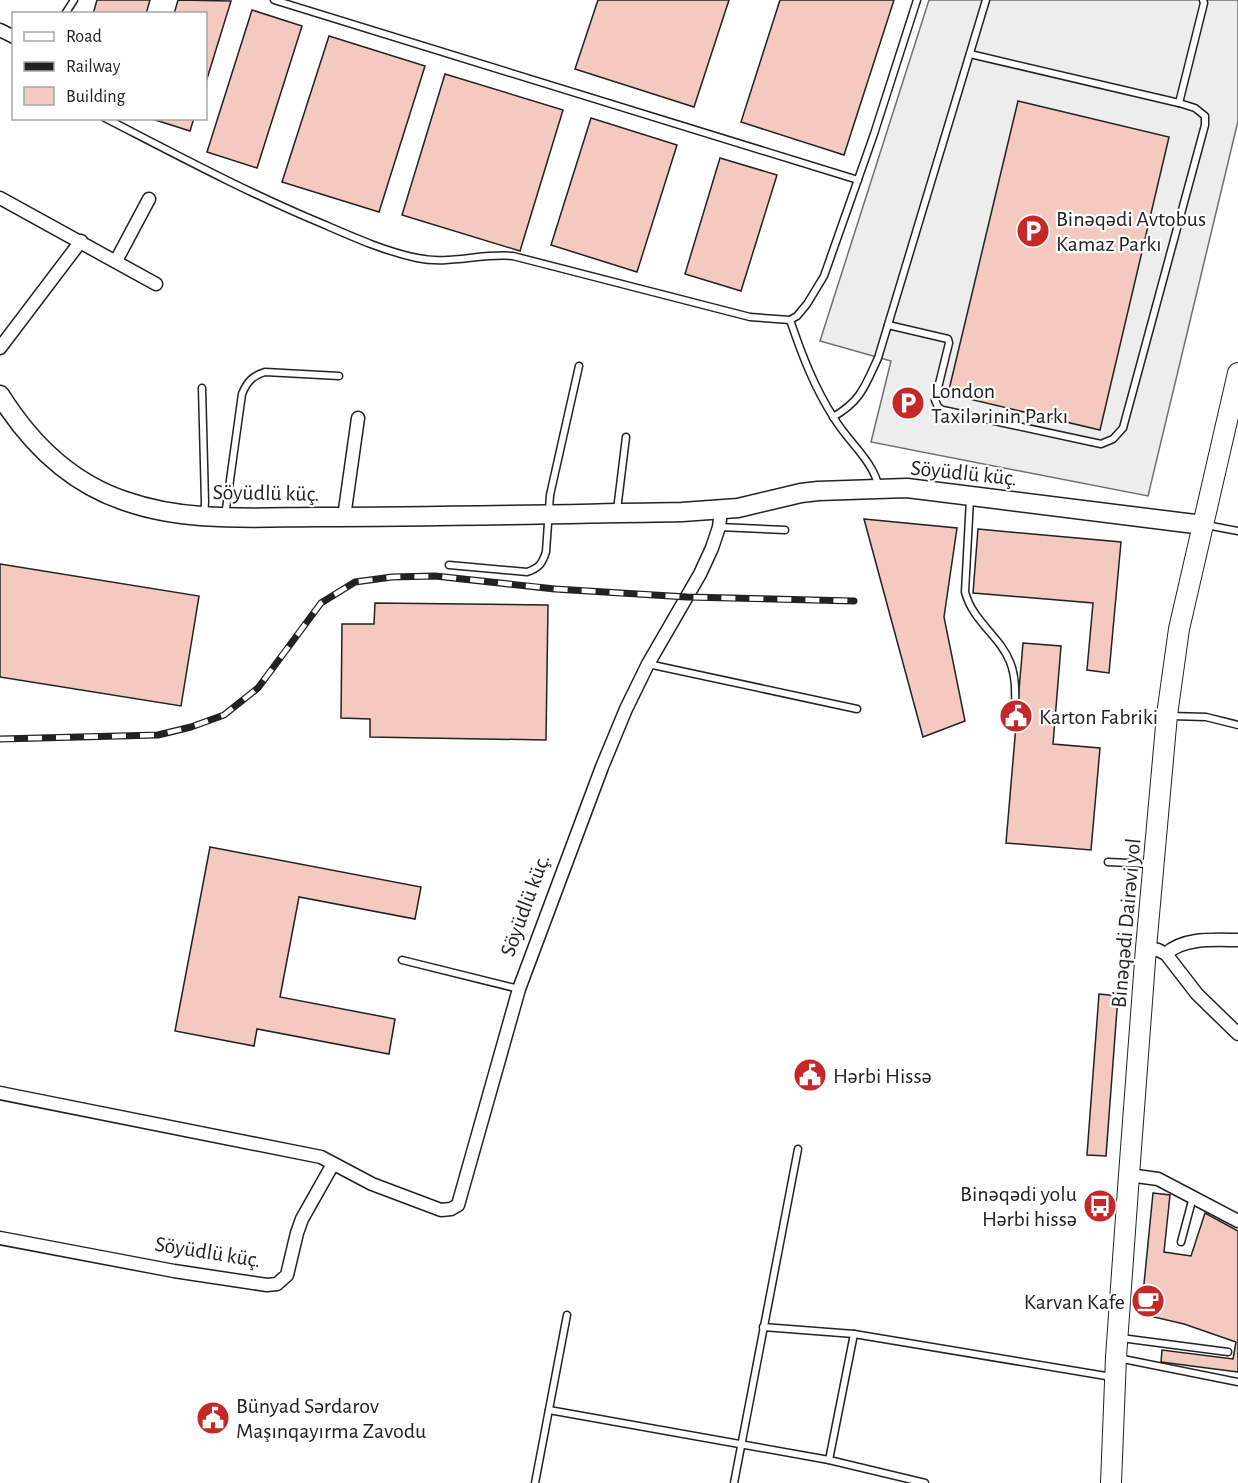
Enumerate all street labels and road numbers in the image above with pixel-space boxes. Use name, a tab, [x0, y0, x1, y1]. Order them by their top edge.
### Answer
street label: Söyüdlü küç.	[910, 456, 1018, 490]
street label: Söyüdlü küç.	[212, 481, 320, 505]
street label: Binəqədi Dairəvi yol	[1108, 837, 1144, 1009]
street label: Söyüdlü küç.	[496, 851, 554, 959]
street label: Söyüdlü küç.	[153, 1233, 262, 1271]

